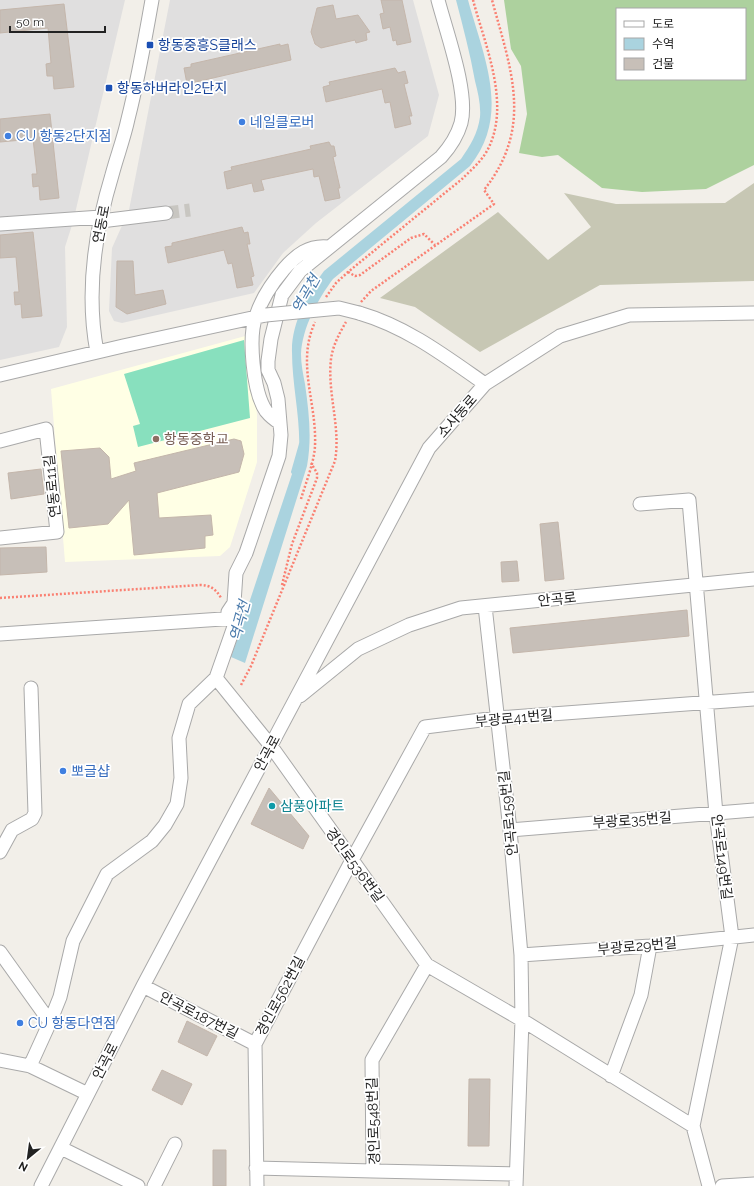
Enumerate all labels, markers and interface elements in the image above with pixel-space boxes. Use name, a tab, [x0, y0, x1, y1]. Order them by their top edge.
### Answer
scale bar	[10, 8, 105, 34]
legend	[616, 8, 746, 80]
text: 50 m	[16, 15, 44, 29]
text: 도로	[652, 17, 674, 31]
place label: 항동중흥S클래스	[158, 37, 257, 53]
text: 수역	[652, 37, 674, 51]
marker: 항동중흥S클래스	[145, 40, 155, 50]
text: 건물	[652, 57, 674, 71]
place label: 항동하버라인2단지	[117, 80, 227, 96]
marker: 항동하버라인2단지	[104, 83, 114, 93]
place label: 네일클로버	[250, 114, 314, 130]
marker: 네일클로버	[237, 117, 247, 127]
place label: CU 항동2단지점	[16, 128, 111, 144]
marker: CU 항동2단지점	[3, 131, 13, 141]
street label: 연동로	[89, 203, 113, 244]
water label: 역곡천	[288, 270, 325, 316]
street label: 소사동로	[434, 391, 480, 441]
place label: 항동중학교	[164, 431, 229, 447]
marker: 항동중학교	[151, 434, 161, 444]
street label: 연동로11길	[41, 454, 63, 518]
street label: 안곡로	[537, 589, 577, 609]
water label: 역곡천	[226, 597, 255, 643]
street label: 부광로41번길	[474, 707, 554, 729]
street label: 안곡로	[251, 732, 283, 774]
place label: 뽀글샵	[71, 763, 110, 779]
marker: 뽀글샵	[58, 766, 68, 776]
street label: 안곡로159번길	[496, 769, 520, 857]
place label: 삼풍아파트	[280, 798, 345, 814]
marker: 삼풍아파트	[267, 801, 277, 811]
street label: 부광로35번길	[592, 809, 672, 831]
street label: 안곡로149번길	[709, 813, 735, 901]
street label: 경인로536번길	[323, 825, 387, 905]
street label: 부광로29번길	[597, 935, 677, 957]
street label: 경인로562번길	[252, 953, 308, 1039]
street label: 안곡로187번길	[157, 988, 241, 1042]
place label: CU 항동다연점	[28, 1015, 116, 1031]
marker: CU 항동다연점	[15, 1018, 25, 1028]
street label: 안곡로	[89, 1040, 121, 1082]
street label: 경인로548번길	[363, 1077, 383, 1165]
north arrow	[8, 1138, 48, 1178]
text: N	[17, 1159, 30, 1174]

